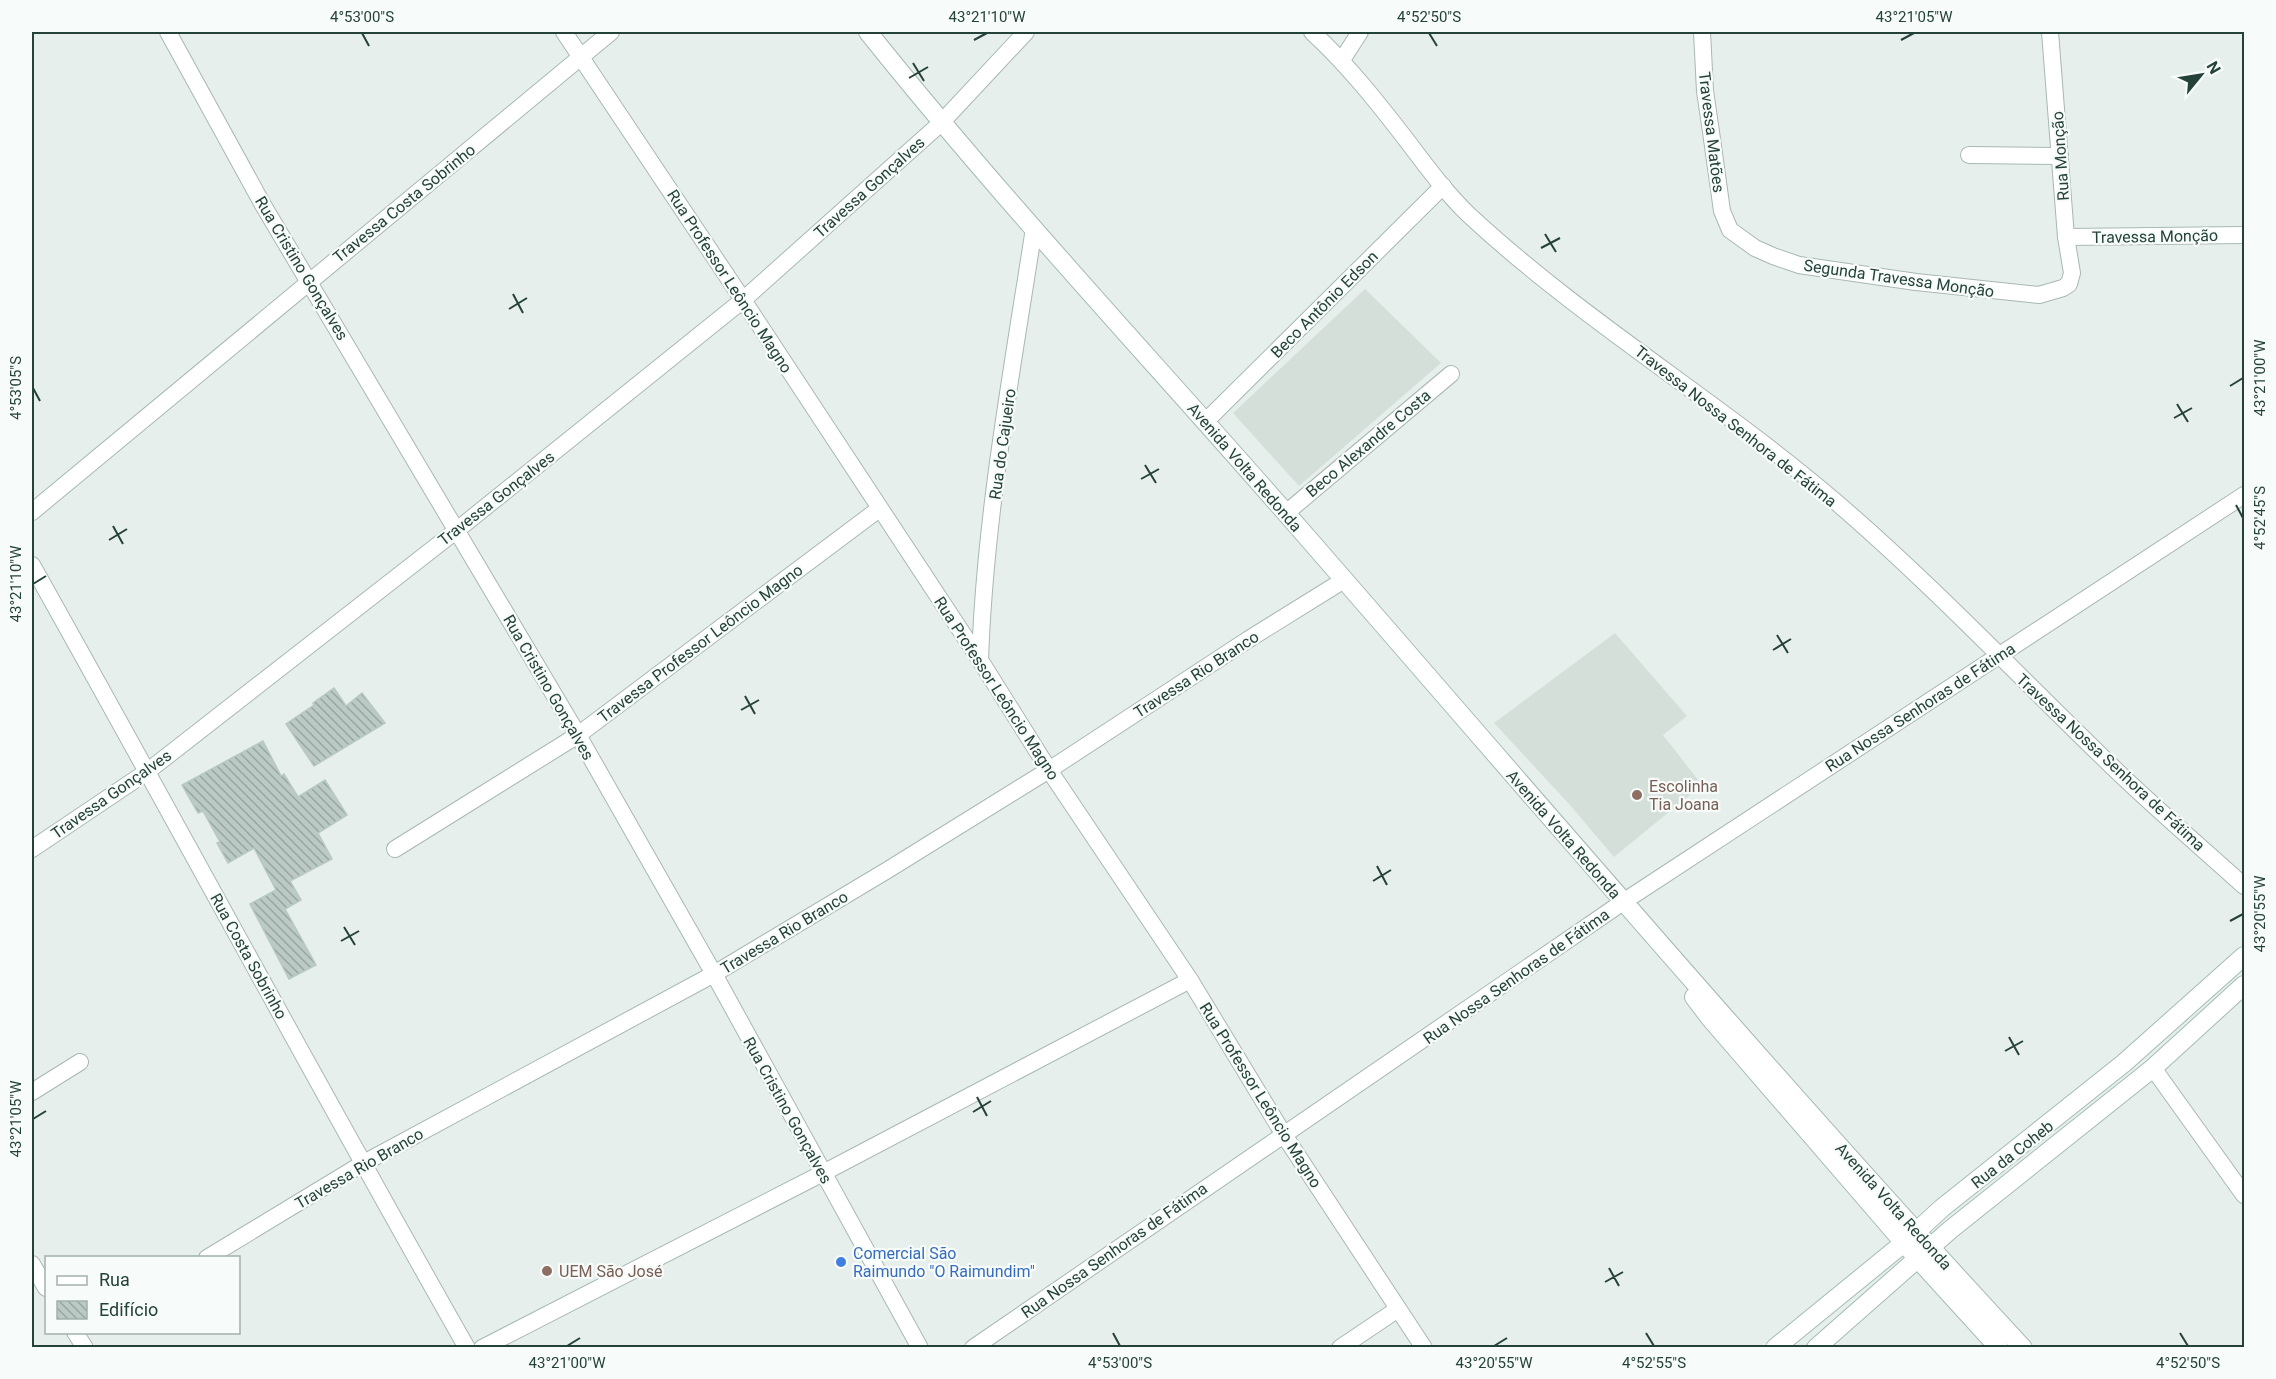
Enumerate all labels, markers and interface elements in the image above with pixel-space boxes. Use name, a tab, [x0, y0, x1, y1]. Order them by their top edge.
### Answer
text: 4°53'00"S	[330, 8, 394, 26]
text: 43°21'10"W	[949, 8, 1025, 26]
text: 4°52'50"S	[1397, 8, 1461, 26]
text: 43°21'05"W	[1876, 8, 1952, 26]
north arrow	[2171, 45, 2231, 105]
text: N	[2203, 58, 2225, 77]
street label: Travessa Matões	[1695, 71, 1728, 194]
street label: Rua Monção	[2048, 111, 2073, 201]
street label: Travessa Gonçalves	[810, 133, 929, 242]
street label: Travessa Costa Sobrinho	[329, 140, 479, 267]
street label: Rua Professor Leôncio Magno	[663, 186, 796, 377]
street label: Rua Cristino Gonçalves	[251, 193, 352, 344]
street label: Travessa Monção	[2092, 226, 2218, 247]
street label: Beco Antônio Edson	[1267, 247, 1382, 362]
street label: Segunda Travessa Monção	[1802, 256, 1995, 301]
text: 43°21'00"W	[2251, 340, 2269, 416]
street label: Travessa Nossa Senhora de Fátima	[1631, 342, 1840, 511]
text: 4°53'05"S	[7, 356, 25, 420]
street label: Beco Alexandre Costa	[1302, 386, 1434, 501]
street label: Rua do Cajueiro	[985, 387, 1020, 501]
street label: Avenida Volta Redonda	[1184, 399, 1306, 536]
street label: Travessa Gonçalves	[434, 447, 558, 550]
text: 4°52'45"S	[2251, 486, 2269, 550]
text: 43°21'10"W	[7, 546, 25, 622]
street label: Travessa Professor Leôncio Magno	[594, 560, 806, 727]
street label: Rua Professor Leôncio Magno	[930, 593, 1063, 784]
street label: Rua Cristino Gonçalves	[499, 611, 598, 763]
street label: Travessa Rio Branco	[1130, 627, 1262, 722]
street label: Rua Nossa Senhoras de Fátima	[1822, 639, 2019, 776]
street label: Travessa Nossa Senhora de Fátima	[2012, 670, 2209, 855]
street label: Travessa Gonçalves	[48, 746, 175, 843]
street label: Avenida Volta Redonda	[1503, 766, 1625, 903]
place label: Escolinha Tia Joana	[1649, 777, 1719, 814]
marker: Escolinha Tia Joana	[1630, 788, 1644, 802]
text: 43°20'55"W	[2251, 876, 2269, 952]
street label: Travessa Rio Branco	[717, 887, 851, 978]
street label: Rua Costa Sobrinho	[206, 890, 291, 1022]
street label: Rua Nossa Senhoras de Fátima	[1420, 905, 1613, 1048]
street label: Rua Professor Leôncio Magno	[1196, 999, 1326, 1191]
street label: Rua Cristino Gonçalves	[739, 1034, 836, 1187]
text: 43°21'05"W	[7, 1081, 25, 1157]
street label: Rua da Coheb	[1968, 1116, 2057, 1192]
street label: Travessa Rio Branco	[292, 1124, 427, 1213]
street label: Avenida Volta Redonda	[1832, 1139, 1956, 1274]
street label: Rua Nossa Senhoras de Fátima	[1018, 1179, 1211, 1322]
place label: Comercial São Raimundo "O Raimundim"	[853, 1244, 1035, 1281]
marker: Comercial São Raimundo "O Raimundim"	[834, 1255, 848, 1269]
legend	[45, 1256, 240, 1334]
place label: UEM São José	[559, 1262, 662, 1281]
marker: UEM São José	[540, 1264, 554, 1278]
text: Rua	[99, 1269, 130, 1290]
text: Edifício	[99, 1299, 158, 1320]
text: 43°21'00"W	[529, 1354, 605, 1372]
text: 4°53'00"S	[1088, 1354, 1152, 1372]
text: 43°20'55"W	[1456, 1354, 1532, 1372]
text: 4°52'55"S	[1622, 1354, 1686, 1372]
text: 4°52'50"S	[2156, 1354, 2220, 1372]

